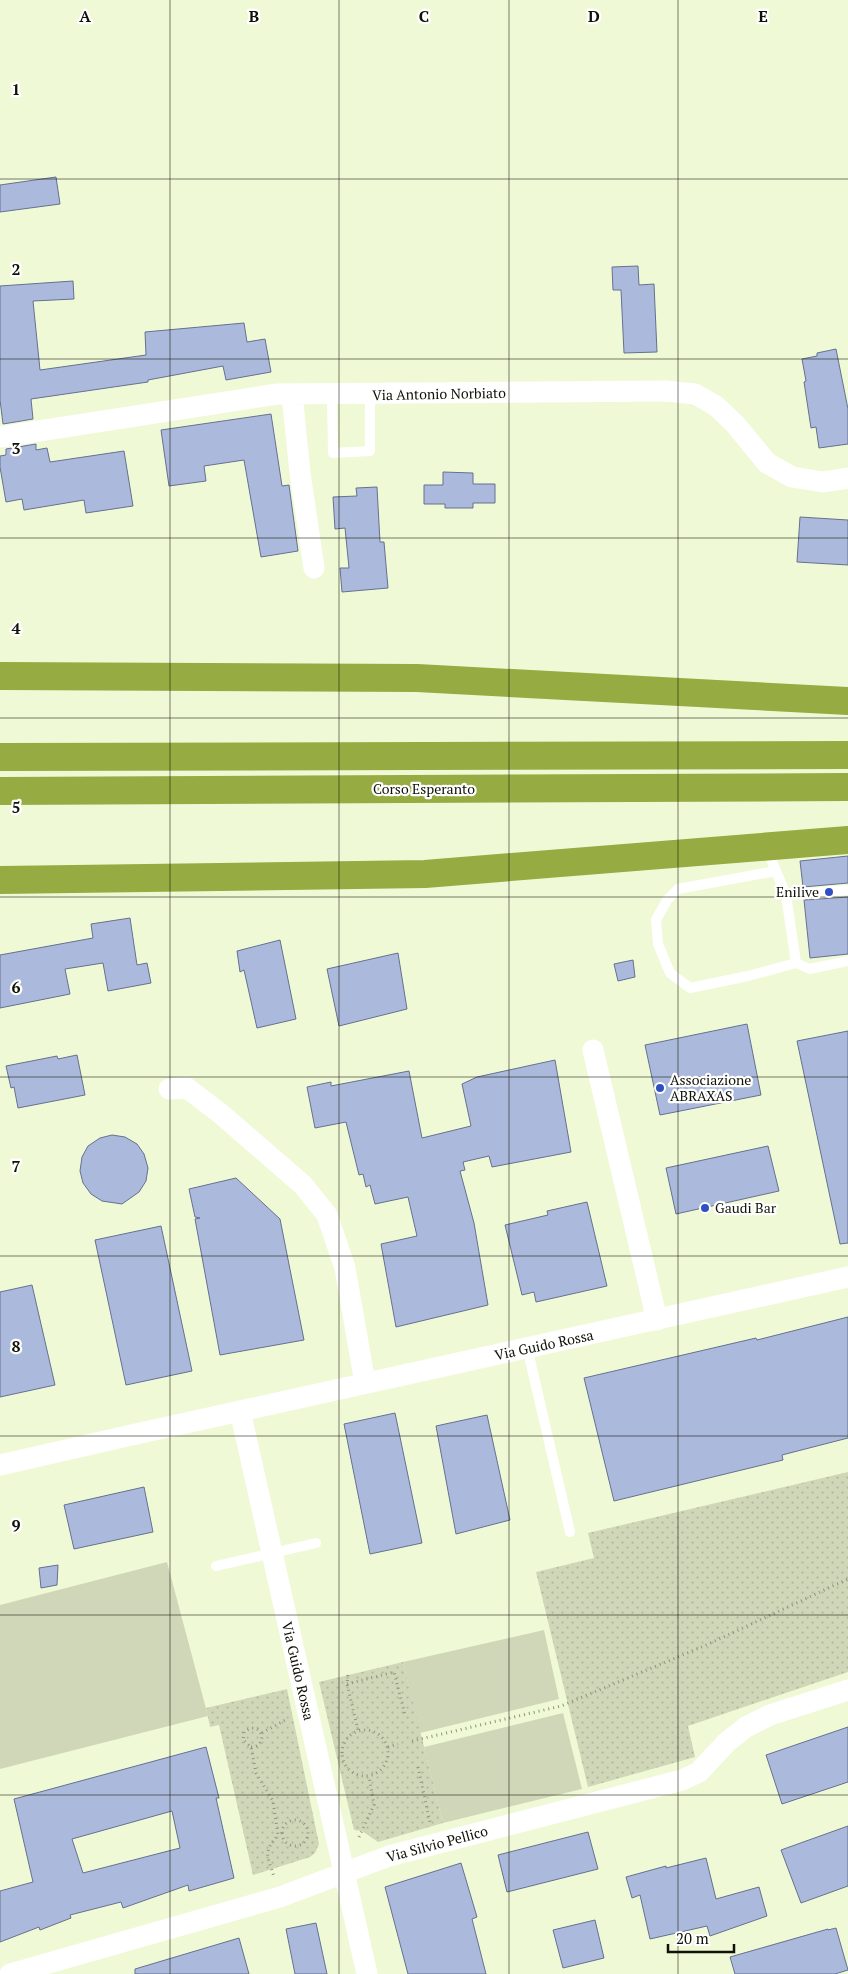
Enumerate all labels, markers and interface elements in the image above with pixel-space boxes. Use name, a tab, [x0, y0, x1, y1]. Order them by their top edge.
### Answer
text: A	[79, 5, 91, 27]
text: B	[249, 5, 259, 27]
text: C	[419, 5, 429, 27]
text: D	[588, 5, 600, 27]
text: E	[758, 5, 768, 27]
text: 1	[11, 78, 21, 100]
text: 2	[11, 258, 21, 280]
street label: Via Antonio Norbiato	[372, 383, 506, 404]
text: 3	[11, 437, 21, 459]
text: 4	[11, 617, 21, 639]
street label: Corso Esperanto	[373, 779, 475, 798]
text: 5	[11, 796, 21, 818]
place label: Enilive	[776, 882, 819, 901]
marker: Enilive	[823, 886, 835, 898]
text: 6	[11, 976, 21, 998]
place label: Associazione ABRAXAS	[670, 1070, 751, 1105]
marker: Associazione ABRAXAS	[654, 1082, 666, 1094]
text: 7	[11, 1155, 21, 1177]
place label: Gaudi Bar	[715, 1198, 777, 1217]
marker: Gaudi Bar	[699, 1202, 711, 1214]
street label: Via Guido Rossa	[493, 1325, 595, 1364]
text: 8	[11, 1335, 21, 1357]
text: 9	[11, 1514, 21, 1536]
street label: Via Guido Rossa	[278, 1620, 319, 1722]
street label: Via Silvio Pellico	[384, 1821, 490, 1866]
scale bar	[668, 1922, 734, 1954]
text: 20 m	[676, 1928, 709, 1948]

